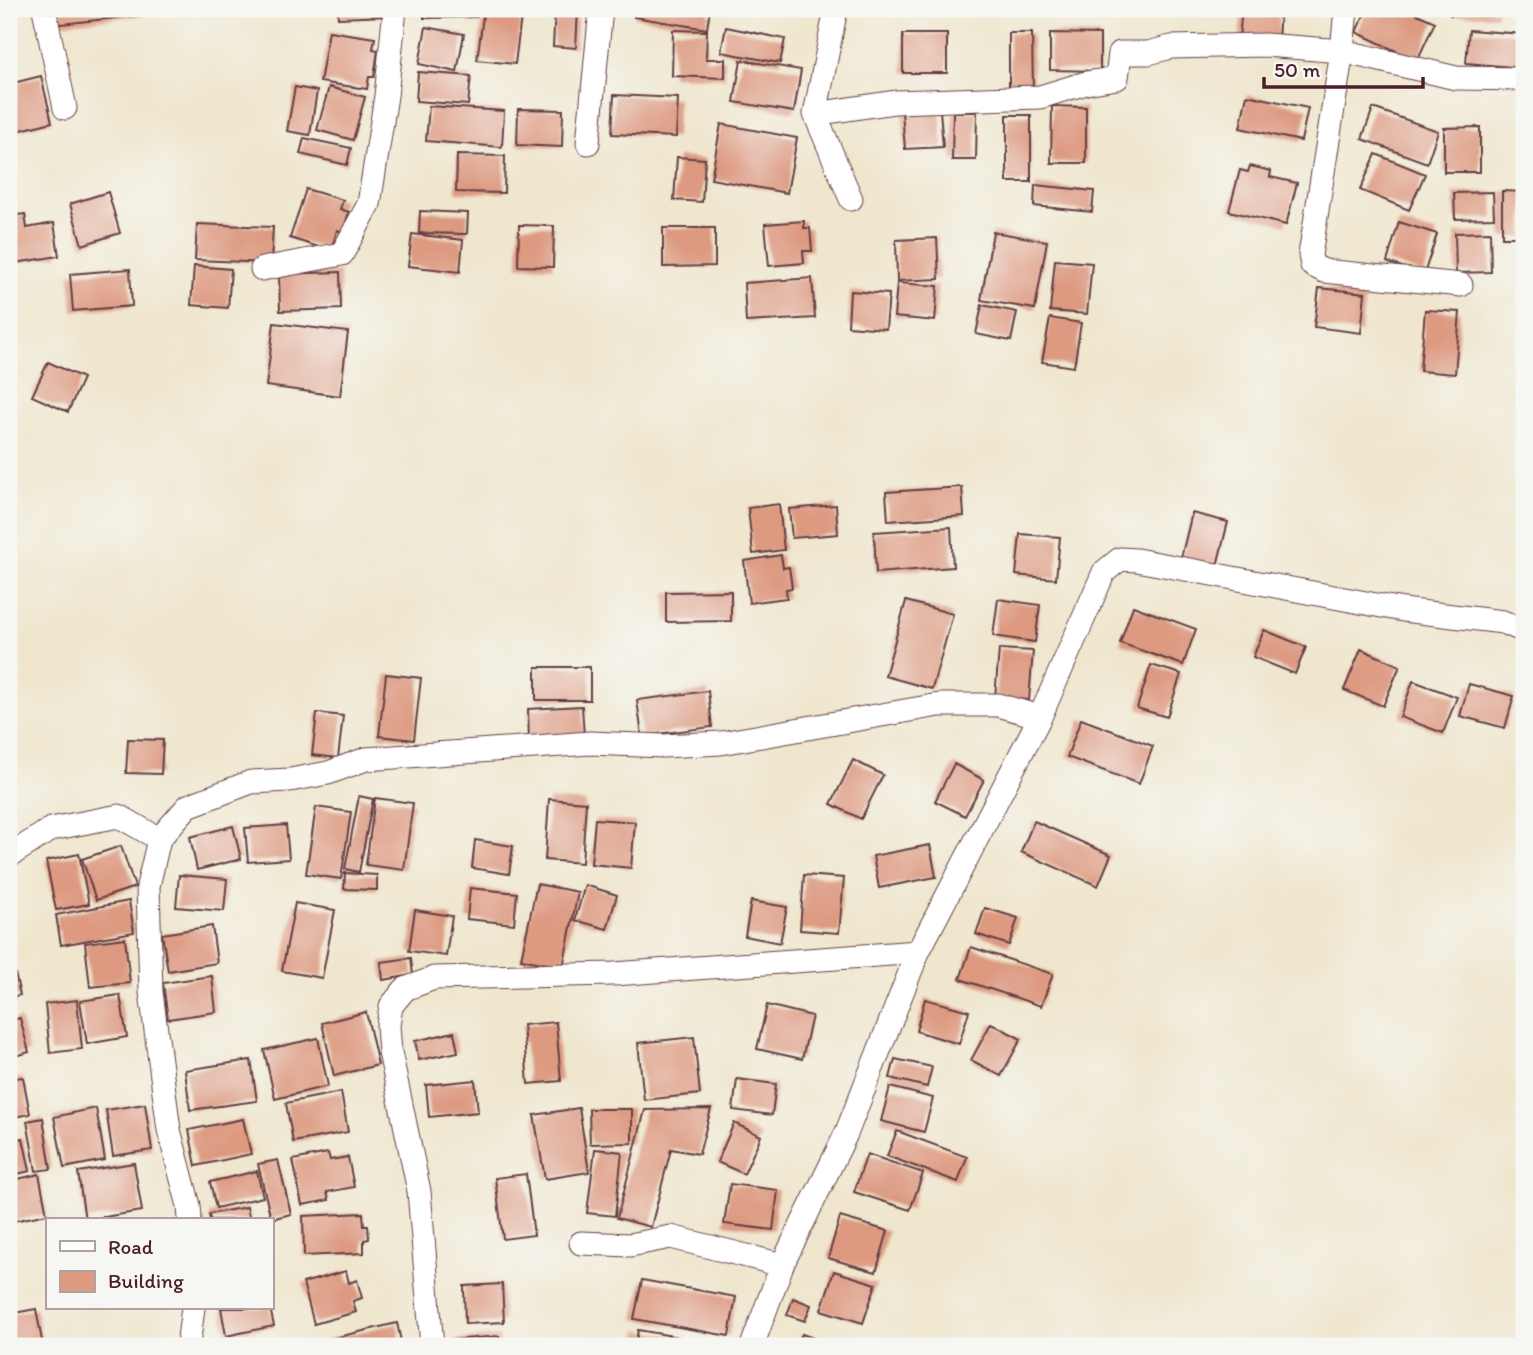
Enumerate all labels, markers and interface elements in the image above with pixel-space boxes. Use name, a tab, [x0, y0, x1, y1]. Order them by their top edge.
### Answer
scale bar	[1264, 46, 1423, 90]
text: 50 m	[1274, 57, 1321, 82]
legend	[46, 1218, 273, 1310]
text: Road	[108, 1234, 154, 1259]
text: Building	[108, 1268, 184, 1293]

